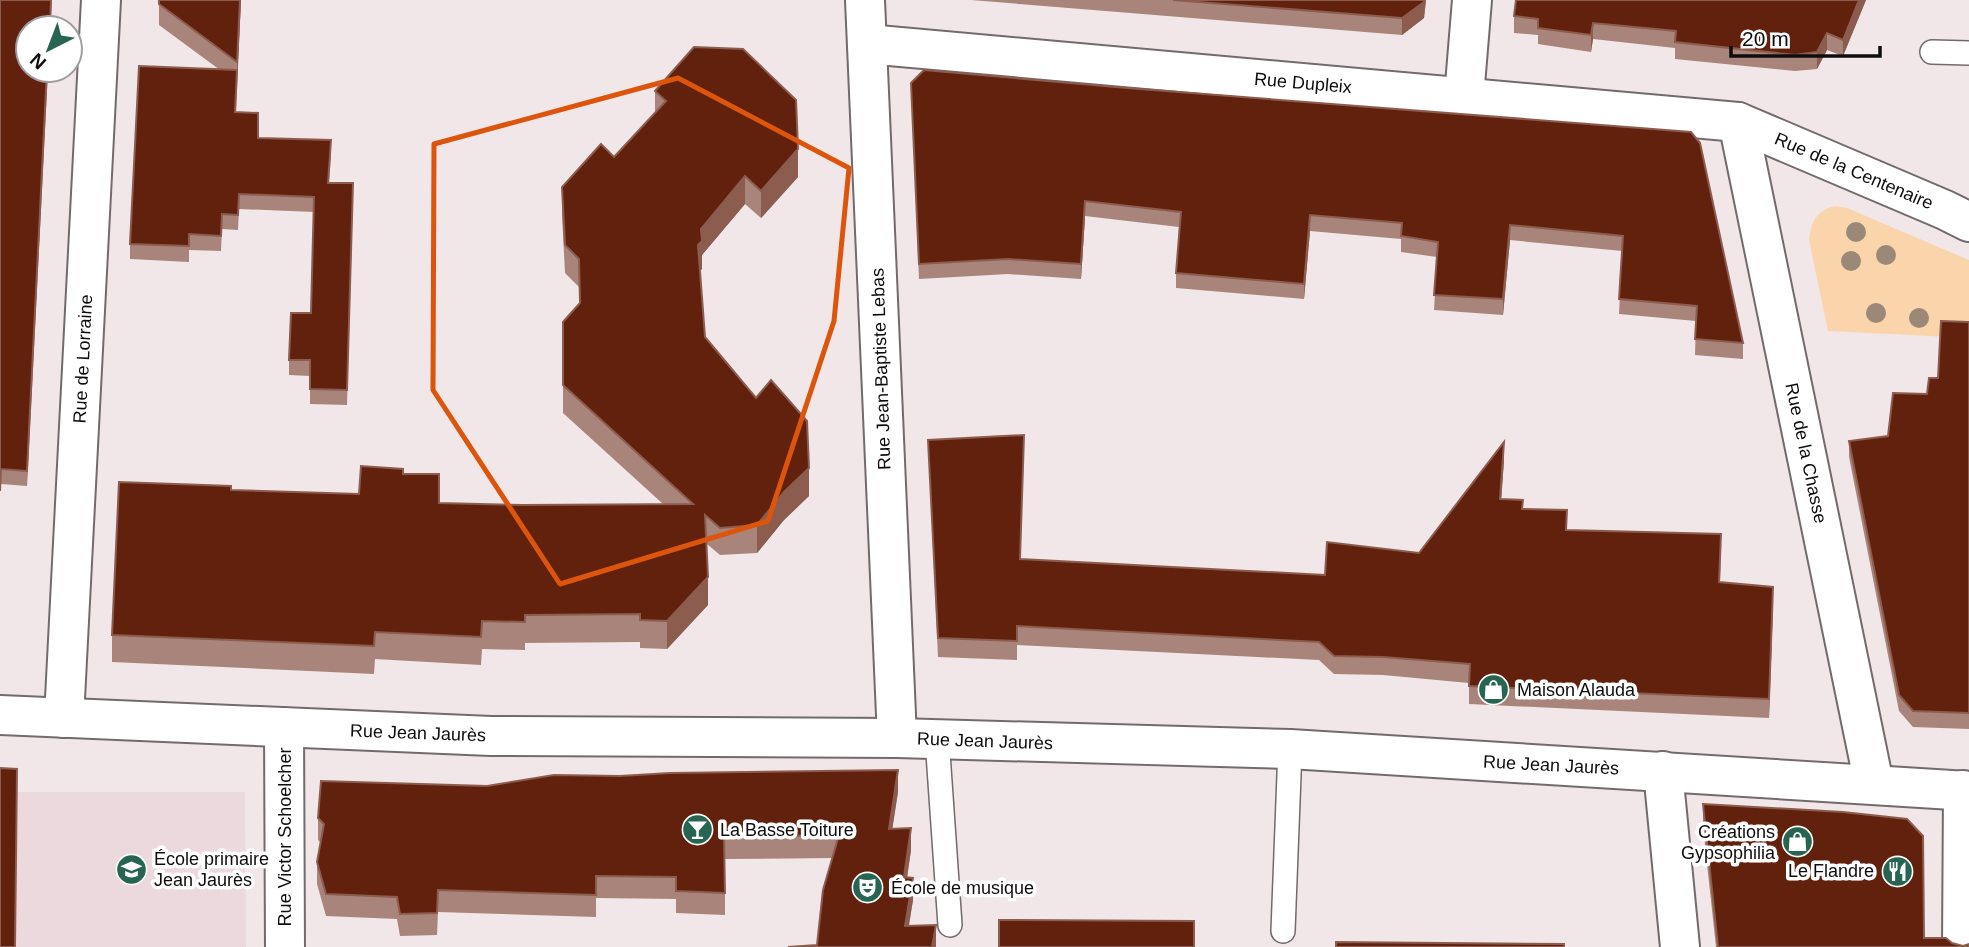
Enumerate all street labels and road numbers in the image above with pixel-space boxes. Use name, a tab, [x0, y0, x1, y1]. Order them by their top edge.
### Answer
street label: Rue Dupleix	[1253, 69, 1353, 97]
street label: Rue de la Centenaire	[1772, 129, 1936, 213]
street label: Rue Jean-Baptiste Lebas	[867, 268, 895, 470]
street label: Rue de Lorraine	[70, 294, 96, 424]
street label: Rue de la Chasse	[1781, 381, 1831, 525]
street label: Rue Jean Jaurès	[350, 721, 486, 745]
street label: Rue Jean Jaurès	[917, 729, 1053, 753]
street label: Rue Victor Schoelcher	[275, 748, 295, 926]
street label: Rue Jean Jaurès	[1483, 751, 1619, 779]

